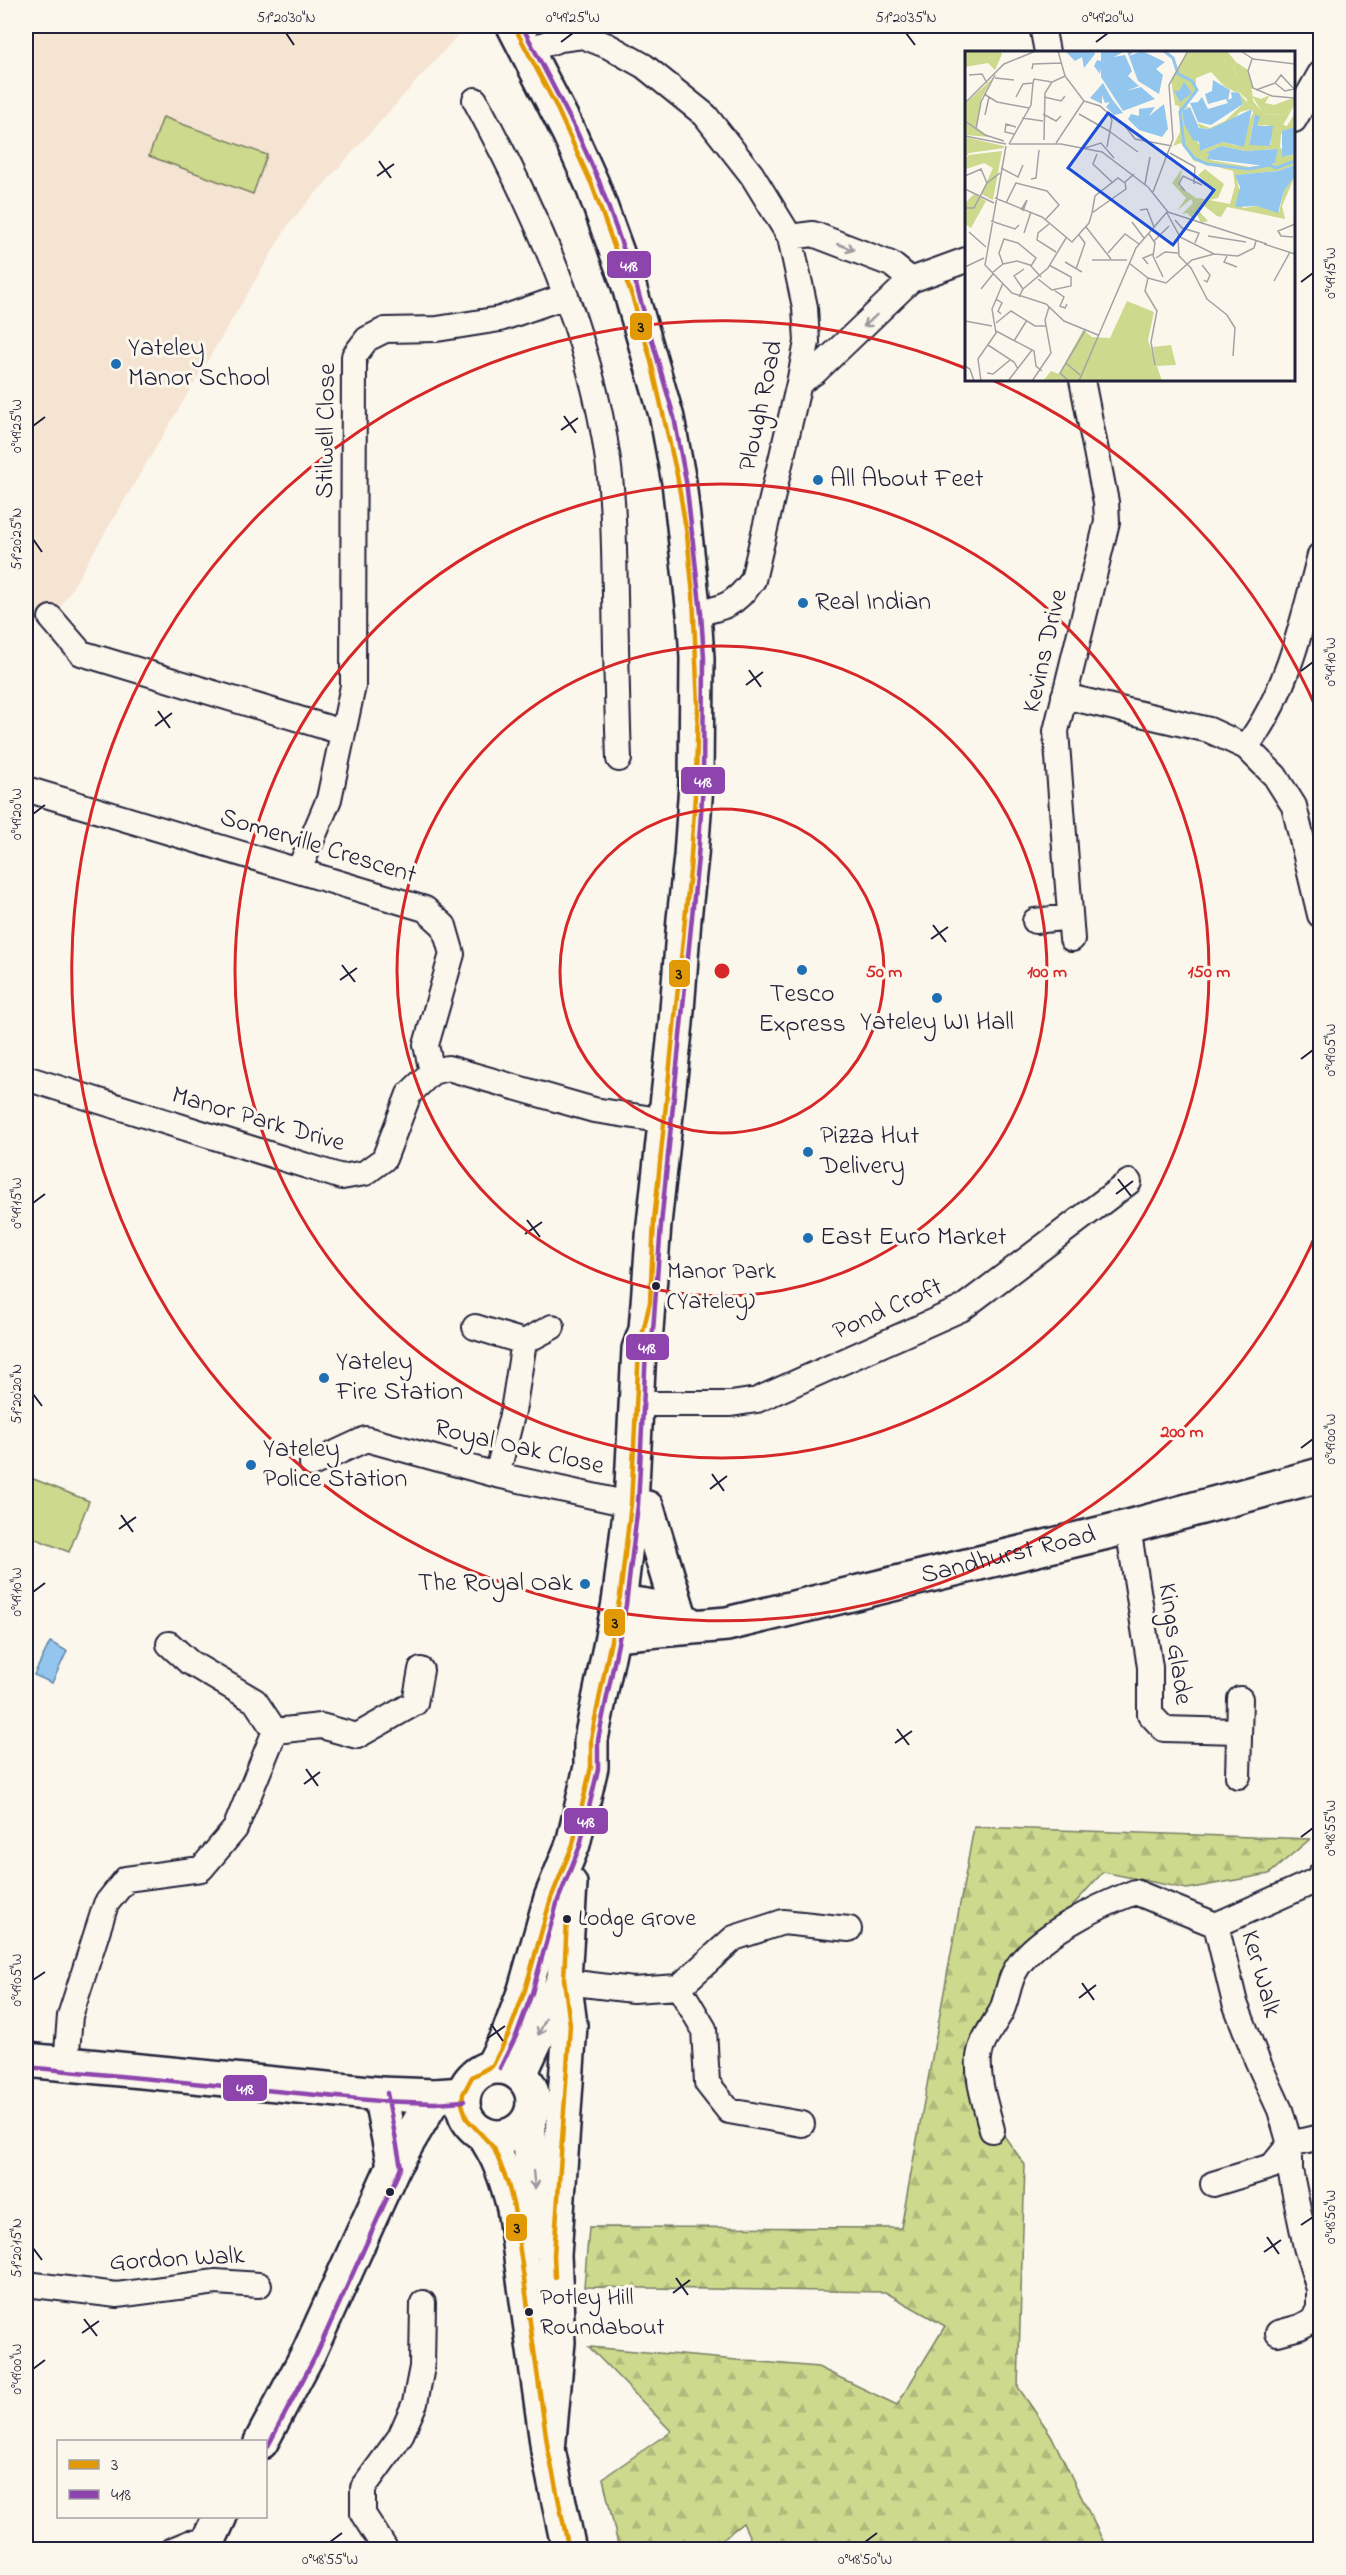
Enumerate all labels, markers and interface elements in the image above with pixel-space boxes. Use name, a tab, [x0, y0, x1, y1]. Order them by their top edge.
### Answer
text: 51°20'30"N	[256, 7, 316, 29]
text: 0°49'25"W	[546, 7, 600, 29]
text: 51°20'35"N	[875, 7, 937, 29]
text: 0°49'20"W	[1082, 7, 1134, 29]
inset map	[965, 51, 1295, 381]
one-way arrow	[837, 242, 855, 253]
text: 0°49'15"W	[1320, 247, 1342, 299]
line badge: 418	[606, 250, 652, 279]
text: 418	[619, 255, 638, 279]
line badge: 3	[629, 312, 653, 341]
one-way arrow	[862, 313, 877, 328]
text: 3	[637, 316, 645, 340]
place label: Yateley Manor School	[128, 330, 270, 398]
street label: Plough Road	[730, 337, 794, 475]
marker: Yateley Manor School	[109, 357, 123, 371]
street label: Stilwell Close	[307, 363, 347, 499]
text: 0°49'25"W	[6, 399, 28, 453]
place label: All About Feet	[830, 461, 984, 499]
marker: All About Feet	[811, 473, 825, 487]
text: 51°20'25"N	[6, 508, 28, 570]
place label: Real Indian	[815, 584, 931, 622]
street label: Kevins Drive	[1013, 585, 1079, 717]
marker: Real Indian	[796, 596, 810, 610]
text: 0°49'10"W	[1320, 637, 1342, 687]
line badge: 418	[680, 766, 726, 795]
text: 418	[693, 771, 712, 795]
text: 0°49'20"W	[6, 788, 28, 840]
street label: Somerville Crescent	[215, 799, 421, 895]
line badge: 3	[668, 959, 691, 988]
text: 50 m	[866, 960, 902, 986]
text: 100 m	[1027, 960, 1067, 986]
text: 150 m	[1188, 960, 1230, 986]
centre of rings	[712, 961, 732, 981]
text: 3	[675, 963, 683, 987]
marker: Tesco Express	[795, 963, 809, 977]
place label: Tesco Express	[758, 976, 846, 1044]
marker: Yateley WI Hall	[930, 991, 944, 1005]
place label: Yateley WI Hall	[860, 1004, 1014, 1042]
text: 0°49'05"W	[1320, 1024, 1342, 1076]
street label: Manor Park Drive	[167, 1077, 349, 1163]
place label: Pizza Hut Delivery	[819, 1118, 919, 1186]
marker: Pizza Hut Delivery	[801, 1145, 815, 1159]
text: 0°49'15"W	[6, 1177, 28, 1229]
place label: East Euro Market	[820, 1219, 1007, 1257]
marker: East Euro Market	[801, 1231, 815, 1245]
place label: Manor Park (Yateley)	[667, 1255, 776, 1321]
street label: Pond Croft	[827, 1269, 949, 1351]
marker: Manor Park (Yateley)	[650, 1280, 662, 1292]
line badge: 418	[625, 1333, 670, 1361]
text: 418	[637, 1337, 656, 1361]
place label: Yateley Fire Station	[335, 1344, 463, 1412]
text: 51°20'20"N	[6, 1364, 28, 1424]
marker: Yateley Fire Station	[317, 1371, 331, 1385]
street label: Royal Oak Close	[430, 1410, 608, 1486]
text: 0°49'00"W	[1320, 1414, 1342, 1464]
text: 200 m	[1160, 1420, 1204, 1446]
place label: Yateley Police Station	[263, 1431, 407, 1499]
marker: Yateley Police Station	[244, 1458, 258, 1472]
street label: Sandhurst Road	[917, 1516, 1100, 1595]
place label: The Royal Oak	[418, 1565, 574, 1603]
text: 0°49'10"W	[6, 1567, 28, 1617]
marker: The Royal Oak	[578, 1577, 592, 1591]
street label: Kings Glade	[1147, 1581, 1201, 1708]
line badge: 3	[603, 1608, 626, 1637]
text: 3	[611, 1612, 619, 1636]
text: 0°48'55"W	[1320, 1800, 1342, 1856]
line badge: 418	[563, 1807, 609, 1835]
text: 418	[576, 1811, 595, 1835]
place label: Lodge Grove	[578, 1902, 696, 1937]
marker: Lodge Grove	[561, 1913, 573, 1925]
street label: Ker Walk	[1230, 1926, 1291, 2022]
text: 0°49'05"W	[6, 1954, 28, 2006]
one-way arrow	[536, 2017, 547, 2035]
line badge: 418	[222, 2074, 268, 2102]
text: 418	[235, 2078, 254, 2102]
one-way arrow	[528, 2170, 539, 2190]
unlabelled marker	[384, 2186, 396, 2198]
text: 0°48'50"W	[1320, 2190, 1342, 2244]
line badge: 3	[505, 2213, 528, 2242]
text: 3	[513, 2217, 521, 2241]
text: 51°20'15"N	[6, 2218, 28, 2278]
street label: Gordon Walk	[108, 2237, 246, 2283]
place label: Potley Hill Roundabout	[540, 2281, 665, 2346]
marker: Potley Hill Roundabout	[523, 2306, 535, 2318]
text: 0°49'00"W	[6, 2344, 28, 2394]
legend	[57, 2440, 267, 2518]
text: 3	[111, 2453, 118, 2479]
text: 418	[111, 2483, 131, 2509]
text: 0°48'55"W	[302, 2549, 358, 2571]
text: 0°48'50"W	[838, 2549, 892, 2571]

